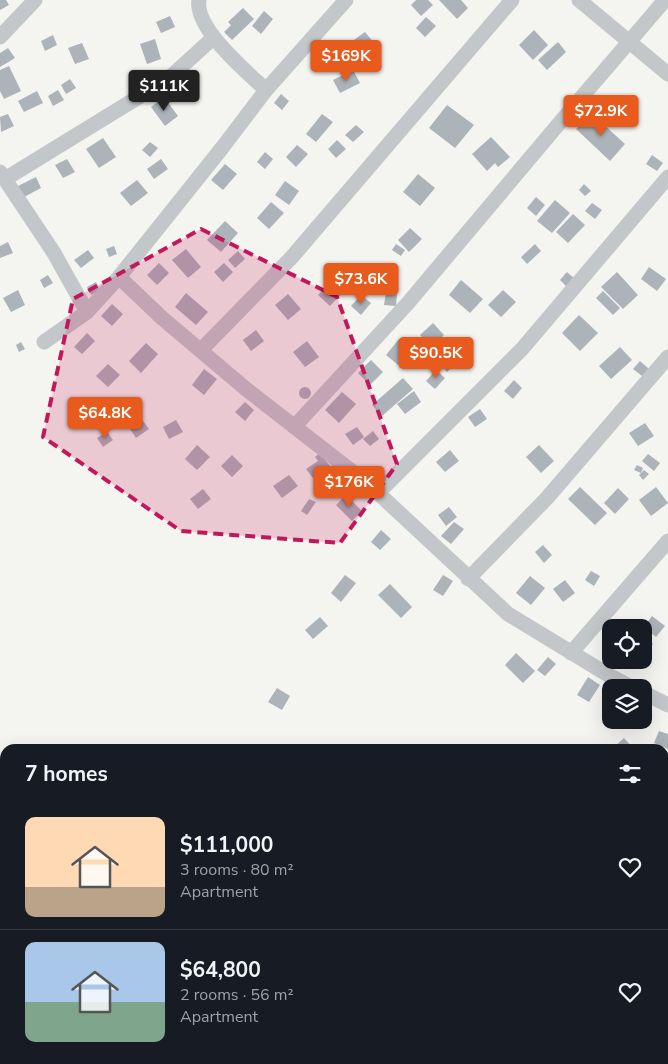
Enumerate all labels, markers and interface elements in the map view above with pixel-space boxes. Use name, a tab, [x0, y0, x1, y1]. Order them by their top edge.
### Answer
pin: $169K	[311, 39, 381, 82]
text: $169K	[321, 45, 371, 67]
pin: $111K	[129, 70, 199, 112]
text: $111K	[139, 75, 189, 97]
pin: $72.9K	[560, 94, 642, 137]
text: $72.9K	[575, 100, 628, 122]
pin: $73.6K	[320, 262, 402, 305]
text: $73.6K	[335, 268, 388, 290]
pin: $90.5K	[395, 336, 477, 379]
text: $90.5K	[410, 342, 463, 364]
pin: $64.8K	[64, 396, 146, 439]
text: $64.8K	[79, 402, 132, 424]
pin: $176K	[314, 466, 384, 508]
text: $176K	[324, 471, 374, 493]
map controls	[602, 619, 652, 729]
button: locate	[602, 619, 652, 669]
button: layers	[602, 679, 652, 729]
text: 7 homes	[25, 760, 108, 788]
icon: filters	[616, 760, 644, 788]
text: $111,000	[180, 831, 273, 859]
icon: home	[65, 837, 125, 897]
icon: heart	[616, 853, 644, 881]
text: 3 rooms · 80 m²	[180, 859, 293, 881]
text: Apartment	[180, 881, 258, 903]
text: $64,800	[180, 956, 261, 984]
icon: home	[65, 962, 125, 1022]
icon: heart	[616, 978, 644, 1006]
text: 2 rooms · 56 m²	[180, 984, 293, 1006]
text: Apartment	[180, 1006, 258, 1028]

